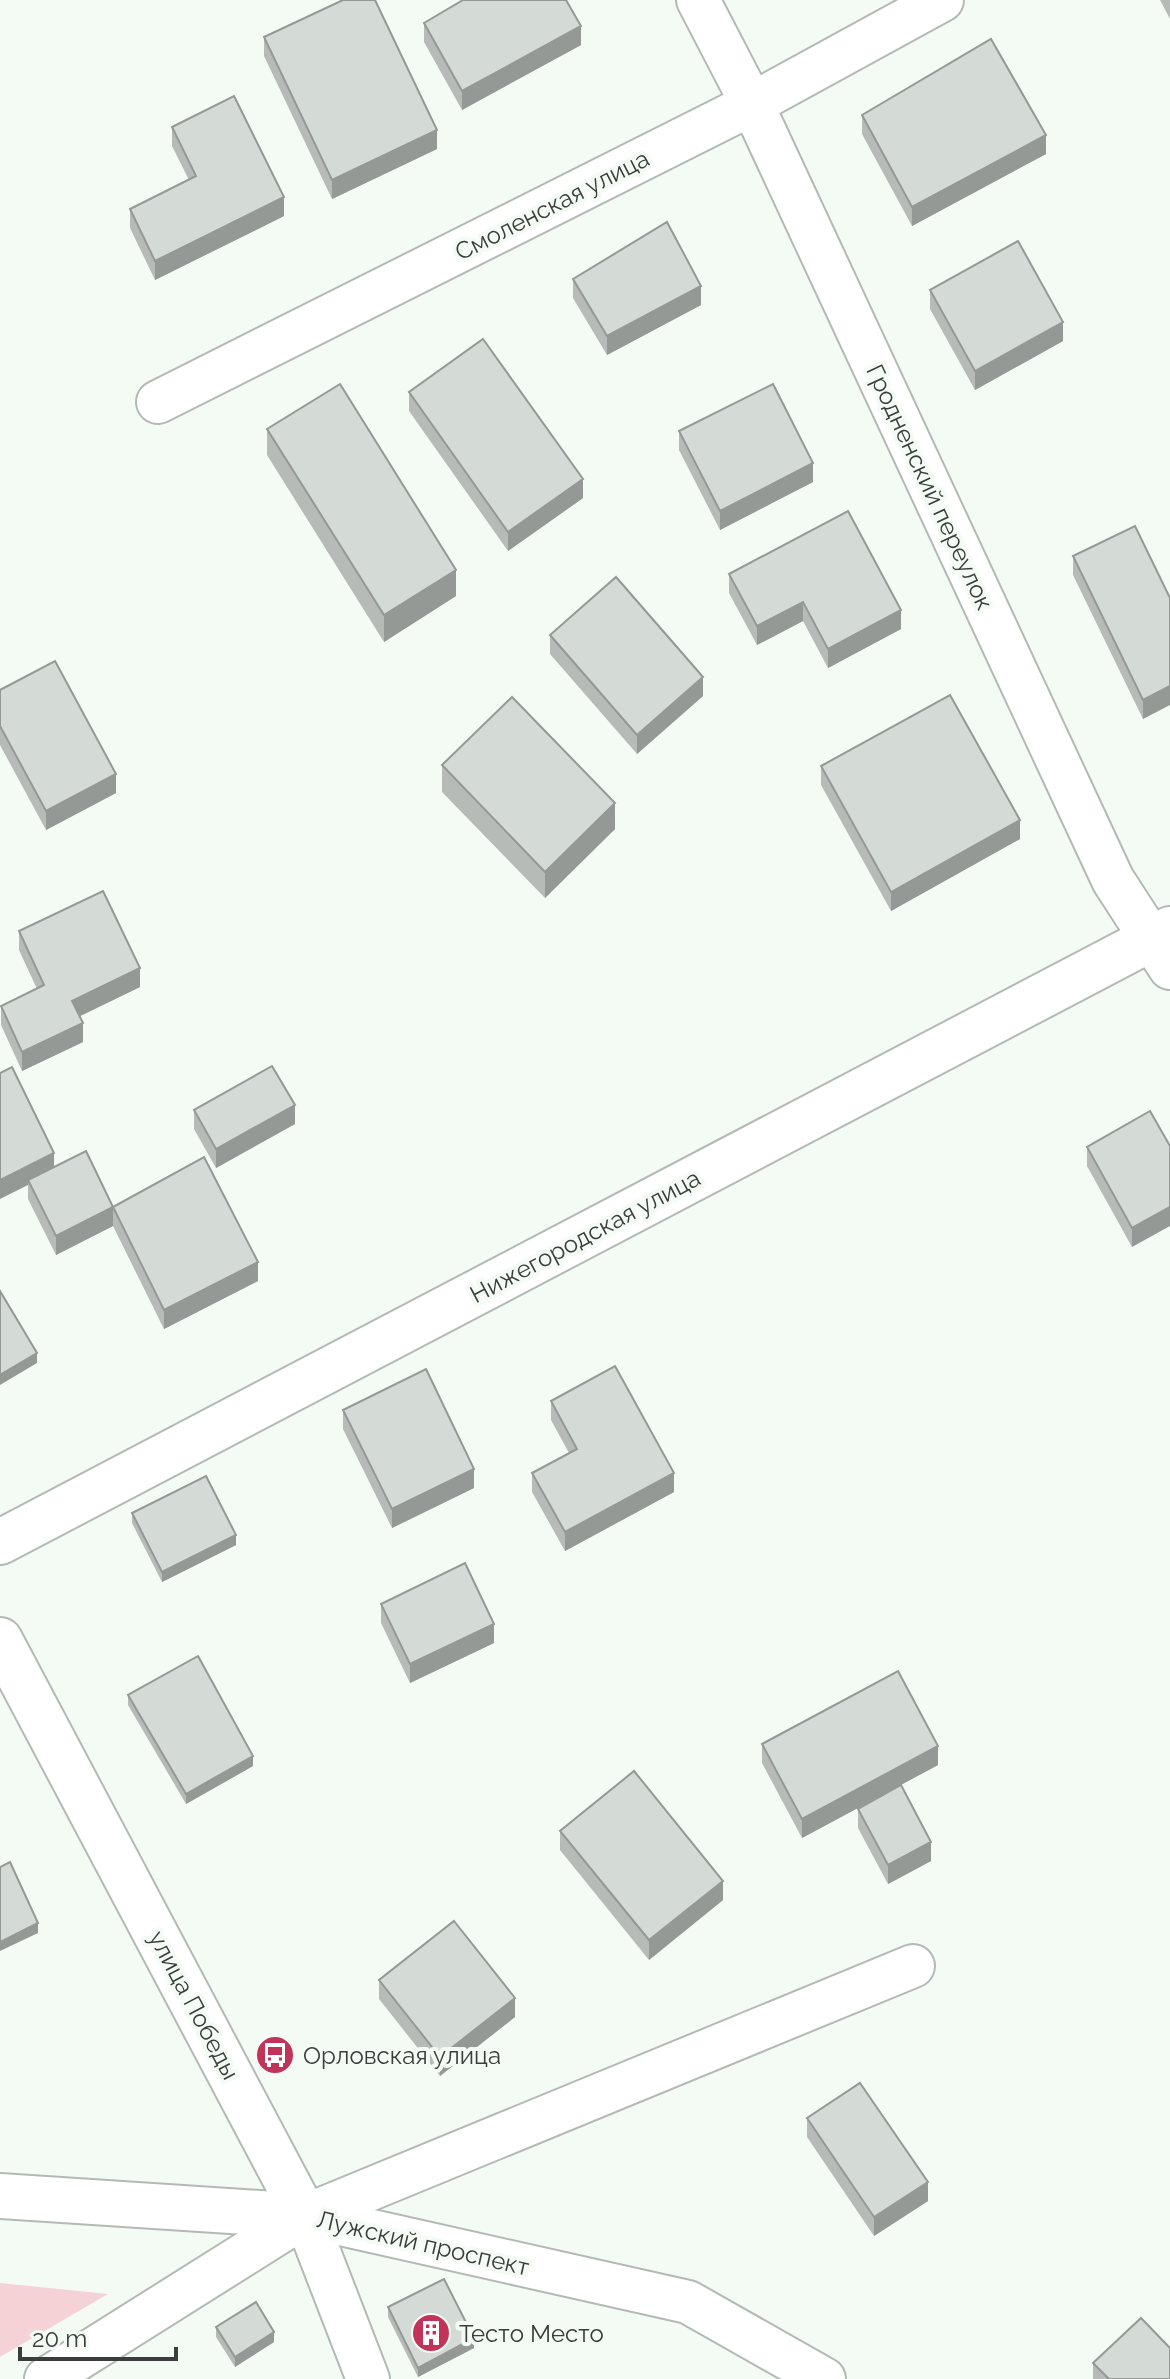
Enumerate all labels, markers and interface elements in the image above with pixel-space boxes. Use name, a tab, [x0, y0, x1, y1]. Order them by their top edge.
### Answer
street label: Смоленская улица	[450, 144, 654, 266]
street label: Гродненский переулок	[860, 360, 1000, 614]
street label: Нижегородская улица	[465, 1163, 705, 1309]
street label: улица Победы	[143, 1926, 245, 2084]
bus stop icon: Орловская улица	[254, 2034, 296, 2076]
place label: Орловская улица	[303, 2041, 501, 2070]
street label: Лужский проспект	[314, 2204, 533, 2282]
scale bar	[20, 2311, 176, 2361]
building icon: Тесто Место	[410, 2312, 452, 2354]
place label: Тесто Место	[459, 2319, 604, 2348]
text: 20 m	[32, 2324, 87, 2353]

